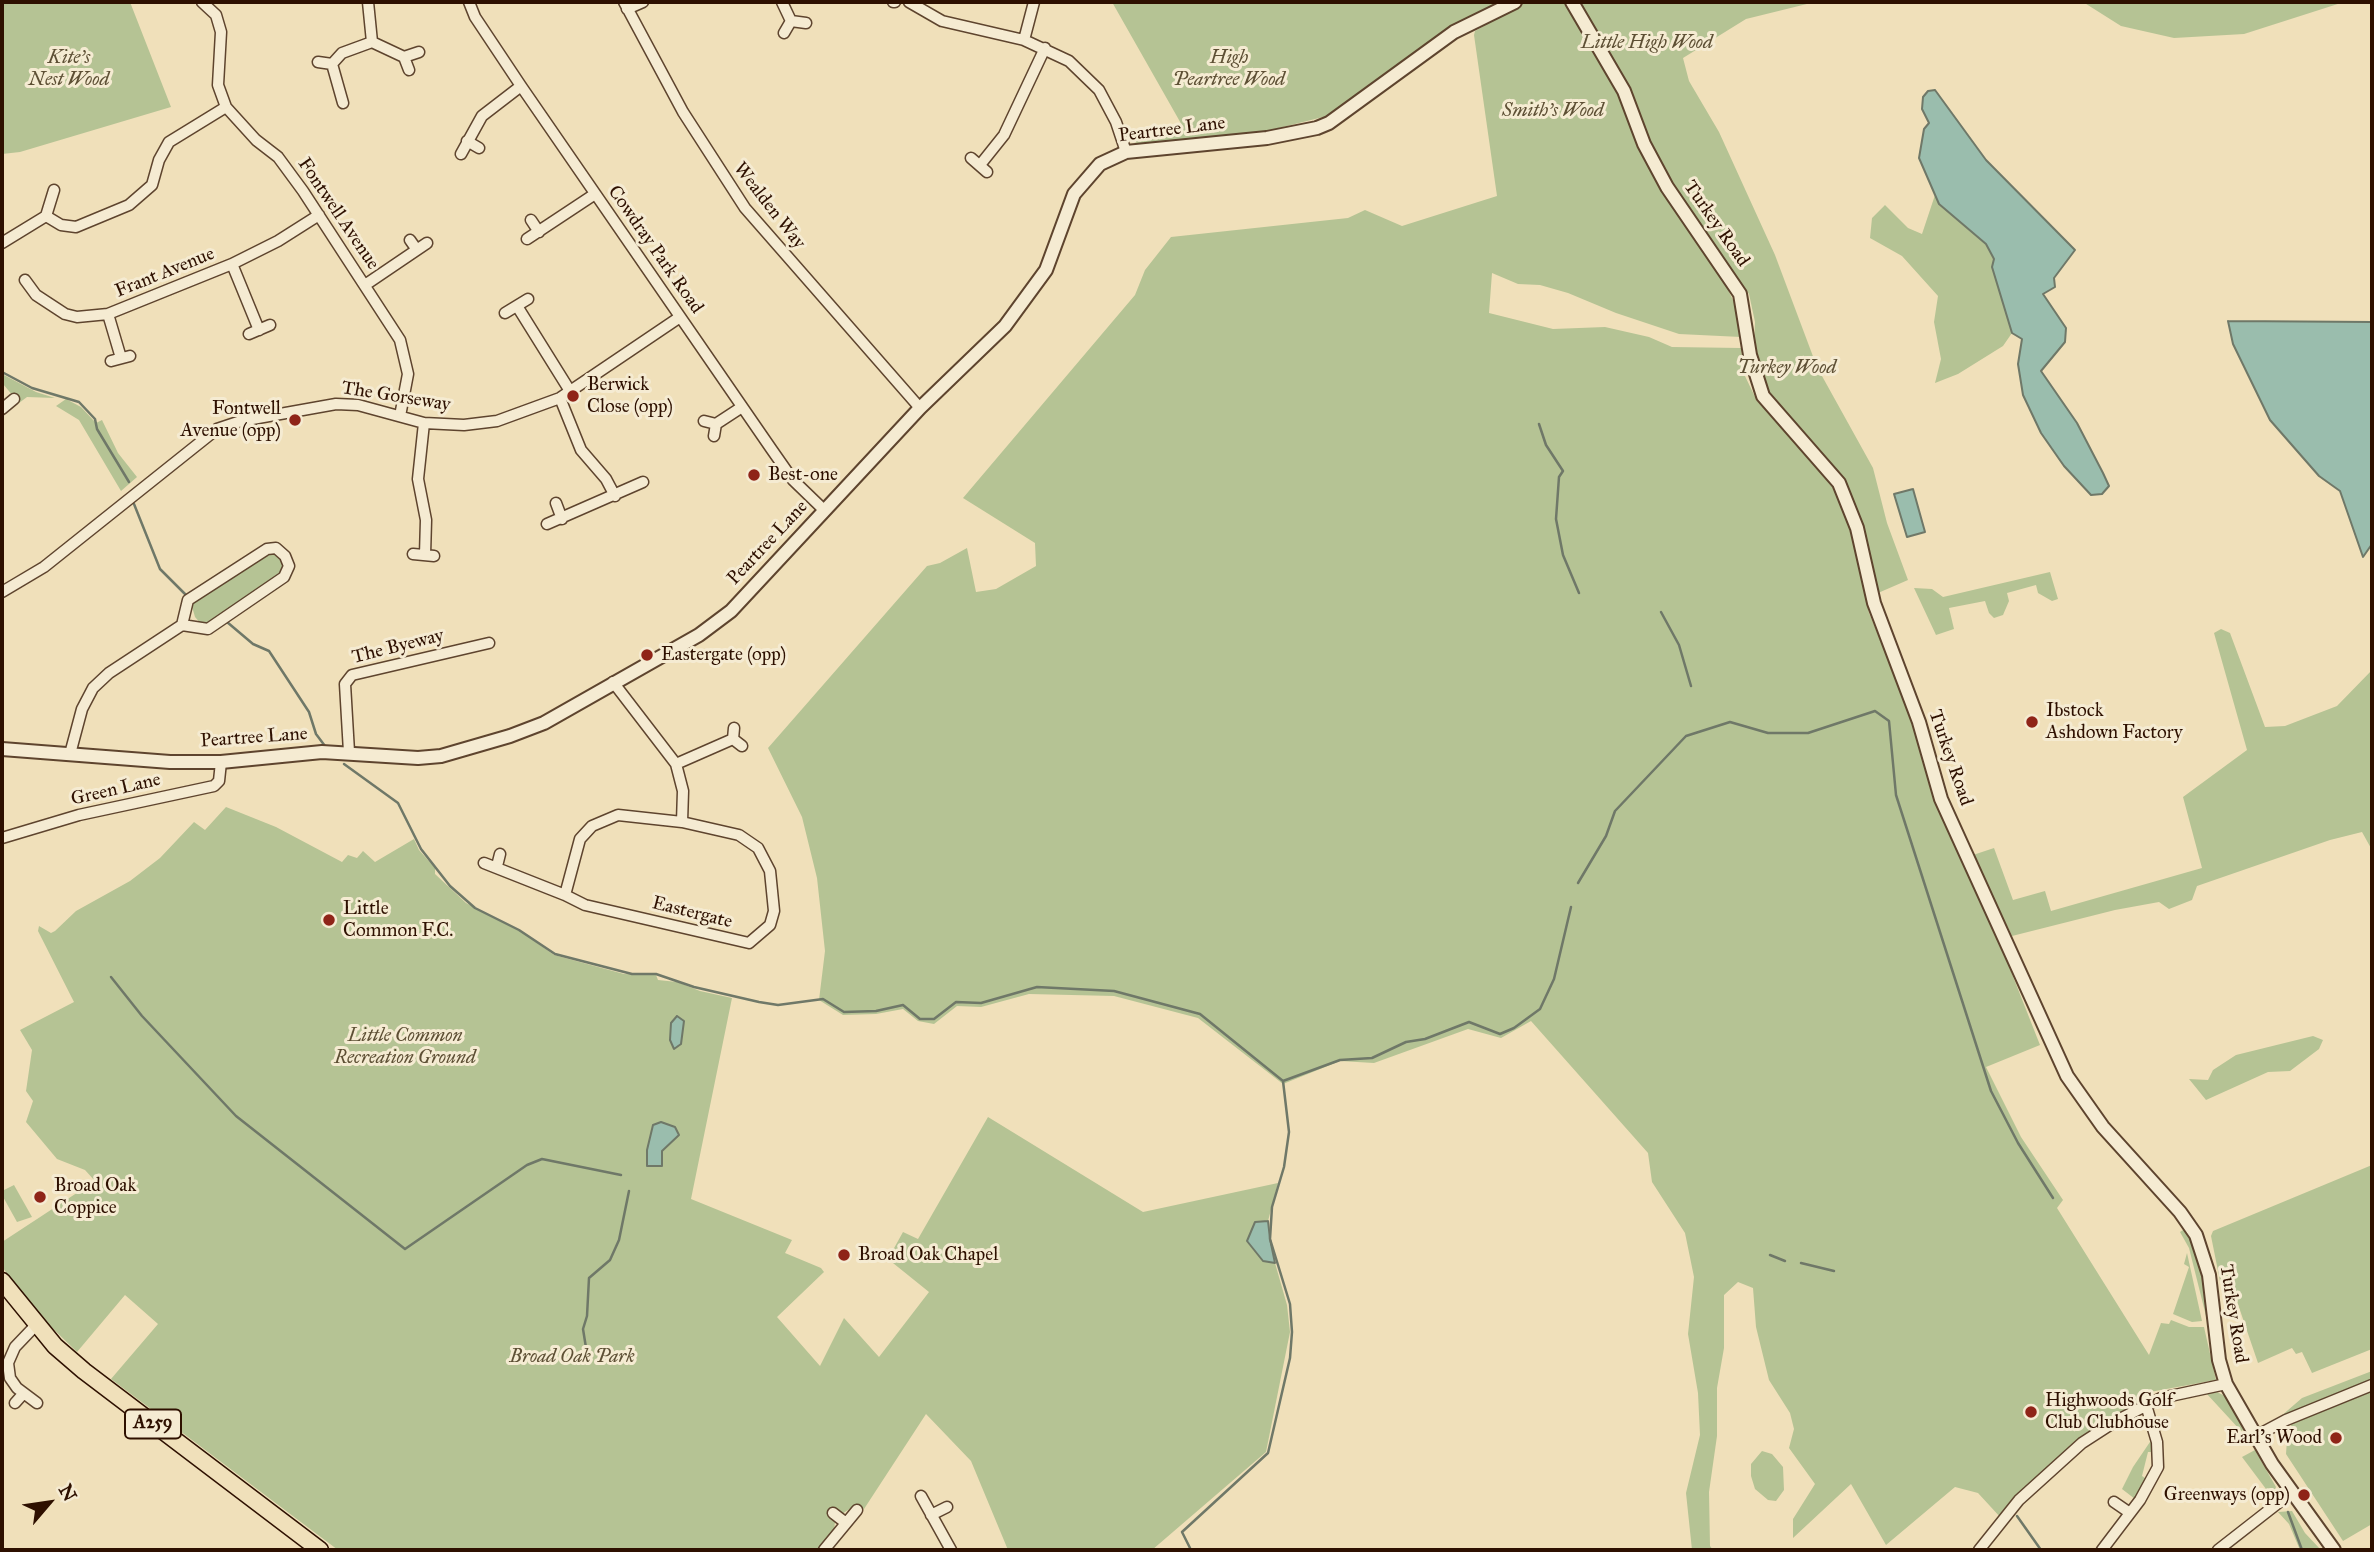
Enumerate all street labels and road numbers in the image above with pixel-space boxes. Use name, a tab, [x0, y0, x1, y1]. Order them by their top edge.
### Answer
street label: Peartree Lane	[1117, 112, 1227, 148]
street label: Fontwell Avenue	[292, 154, 384, 274]
street label: Wealden Way	[728, 158, 810, 254]
street label: Turkey Road	[1678, 177, 1754, 271]
street label: Cowdray Park Road	[602, 181, 708, 319]
street label: Frant Avenue	[112, 243, 218, 303]
street label: The Gorseway	[340, 377, 452, 417]
street label: Peartree Lane	[723, 496, 813, 590]
street label: The Byeway	[350, 625, 446, 669]
street label: Turkey Road	[1923, 707, 1977, 809]
street label: Peartree Lane	[200, 723, 308, 753]
street label: Green Lane	[69, 769, 163, 811]
street label: Eastergate	[650, 892, 734, 934]
street label: Turkey Road	[2214, 1263, 2252, 1365]
road number: A259	[125, 1409, 181, 1438]

